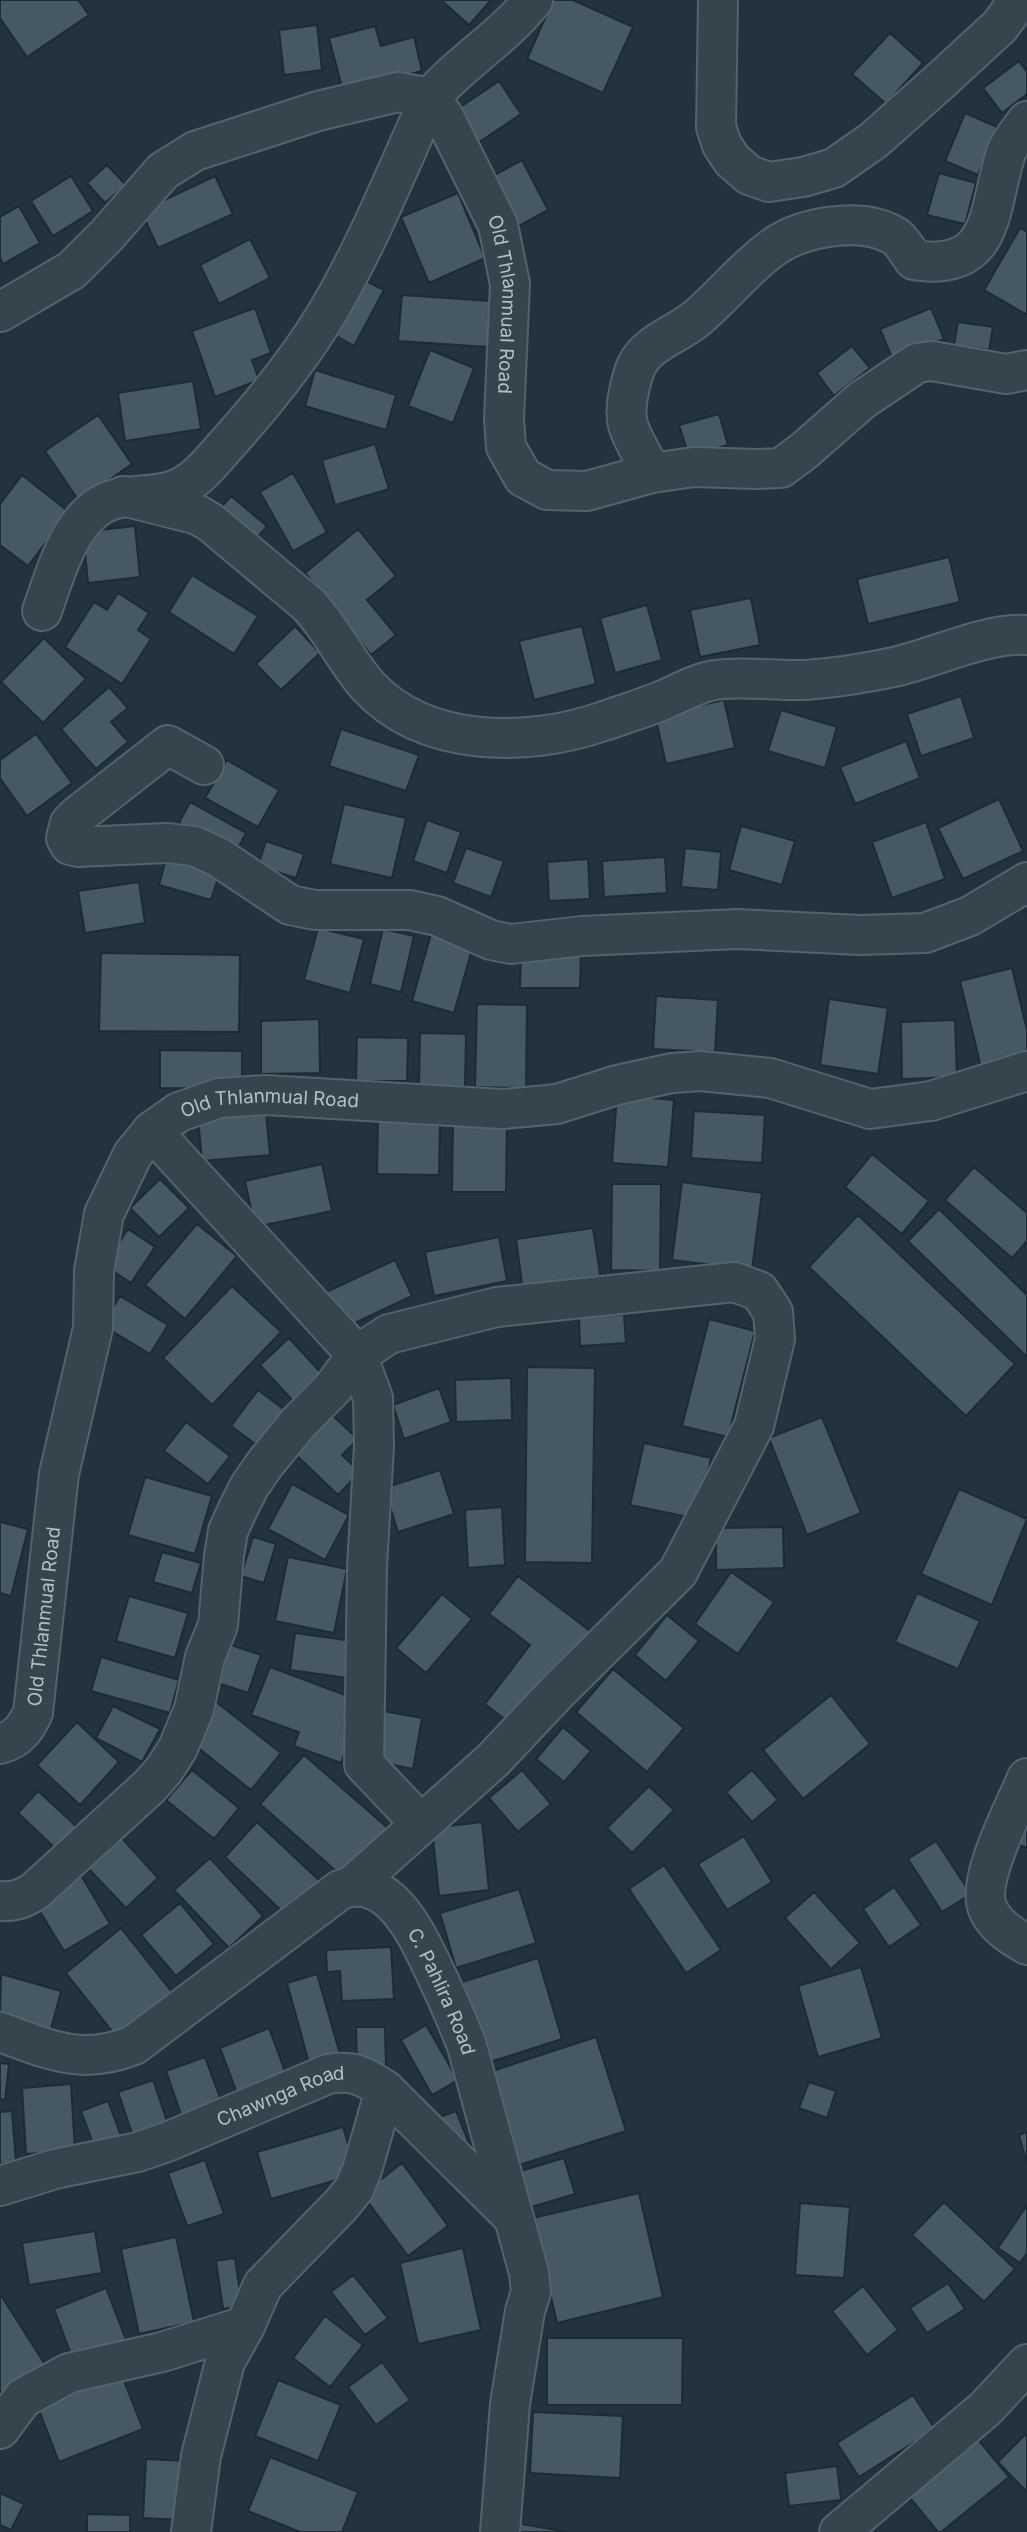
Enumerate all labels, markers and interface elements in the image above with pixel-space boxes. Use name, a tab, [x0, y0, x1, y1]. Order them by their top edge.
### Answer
street label: Old Thlanmual Road	[483, 211, 522, 394]
street label: Old Thlanmual Road	[177, 1084, 360, 1122]
street label: Old Thlanmual Road	[22, 1526, 65, 1707]
street label: C. Pahlira Road	[403, 1924, 480, 2057]
street label: Chawnga Road	[213, 2061, 345, 2131]

